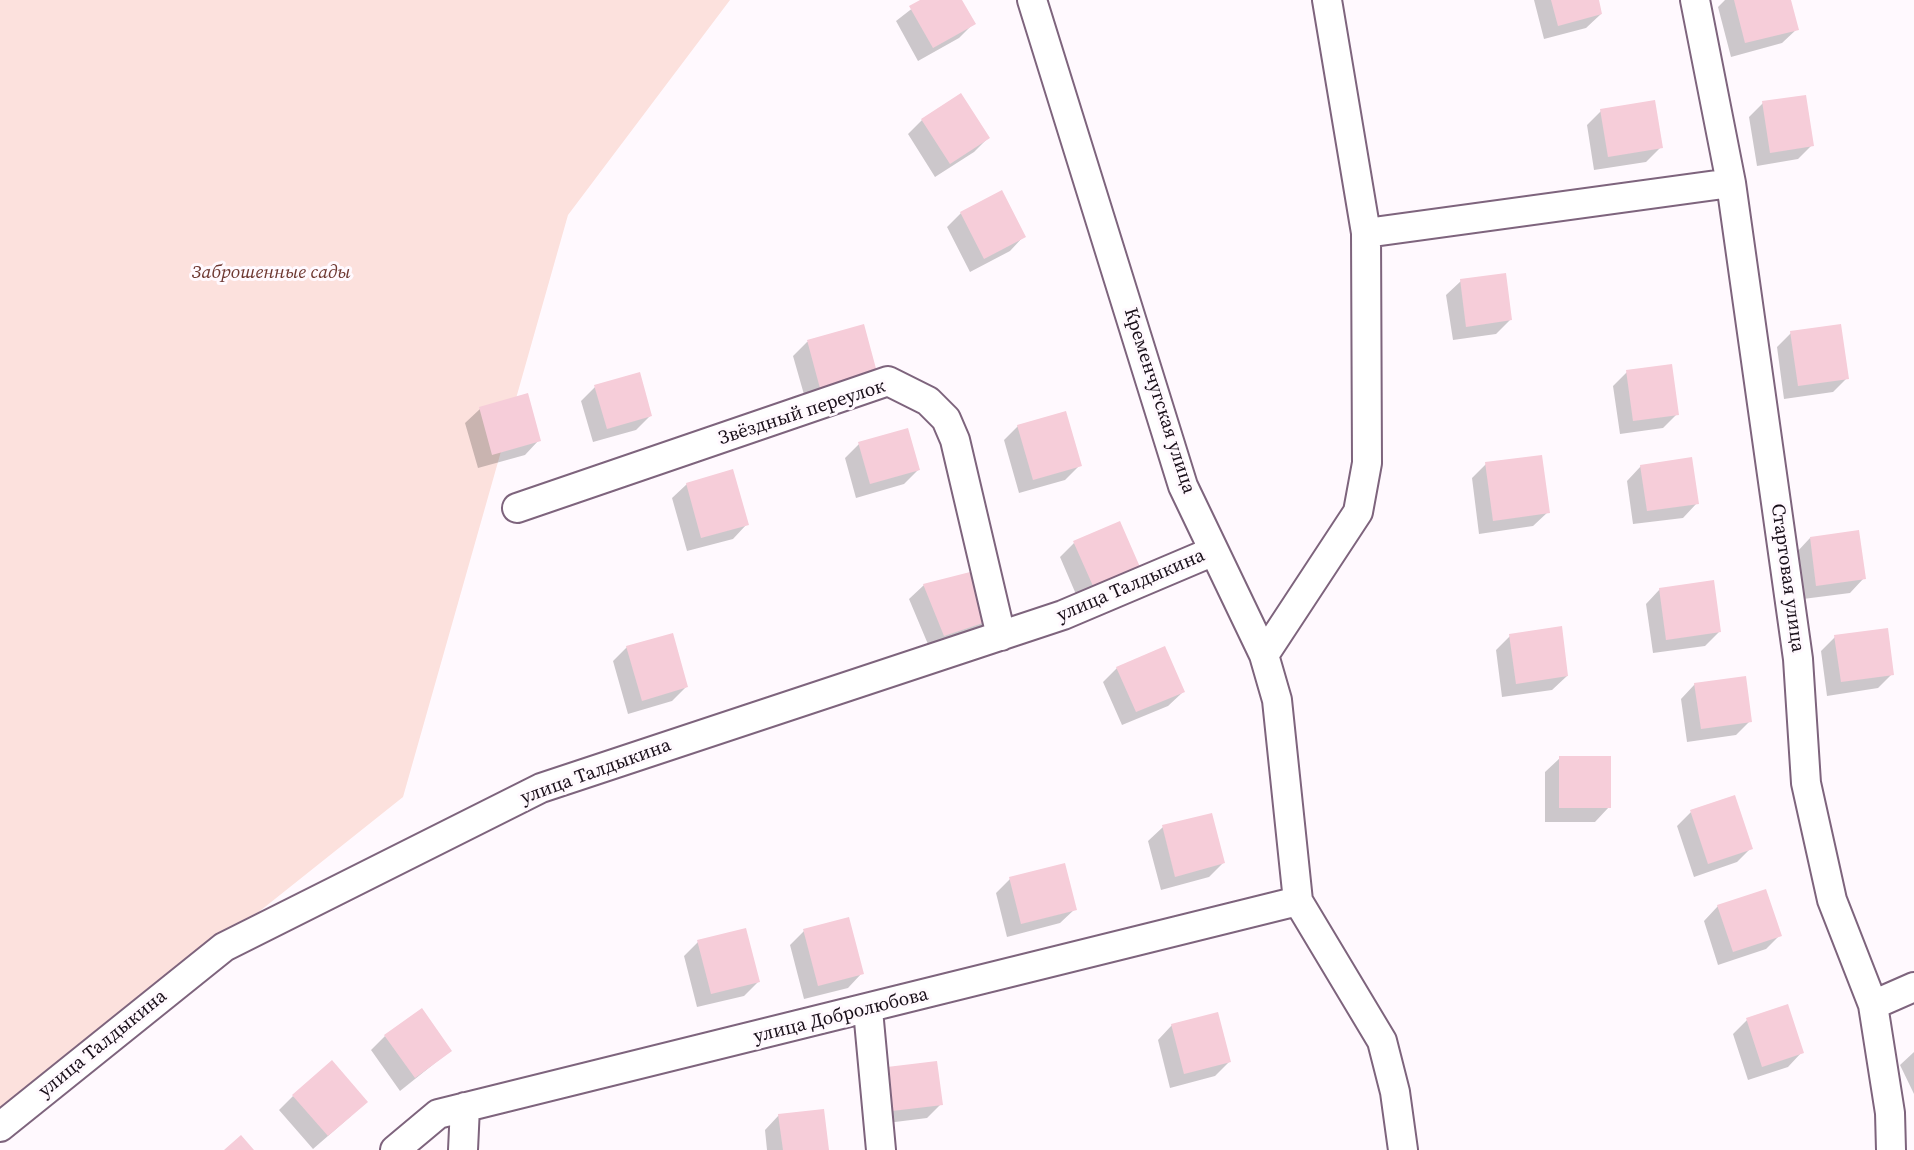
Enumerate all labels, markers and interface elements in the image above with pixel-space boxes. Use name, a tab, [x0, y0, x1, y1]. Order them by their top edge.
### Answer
park label: Заброшенные сады	[191, 262, 351, 284]
street label: Кременчугская улица	[1118, 305, 1200, 497]
street label: Звёздный переулок	[716, 375, 888, 451]
street label: Стартовая улица	[1765, 502, 1809, 654]
street label: улица Талдыкина	[1054, 545, 1208, 627]
street label: улица Талдыкина	[518, 734, 674, 810]
street label: улица Добролюбова	[751, 983, 931, 1049]
street label: улица Талдыкина	[34, 985, 172, 1103]

